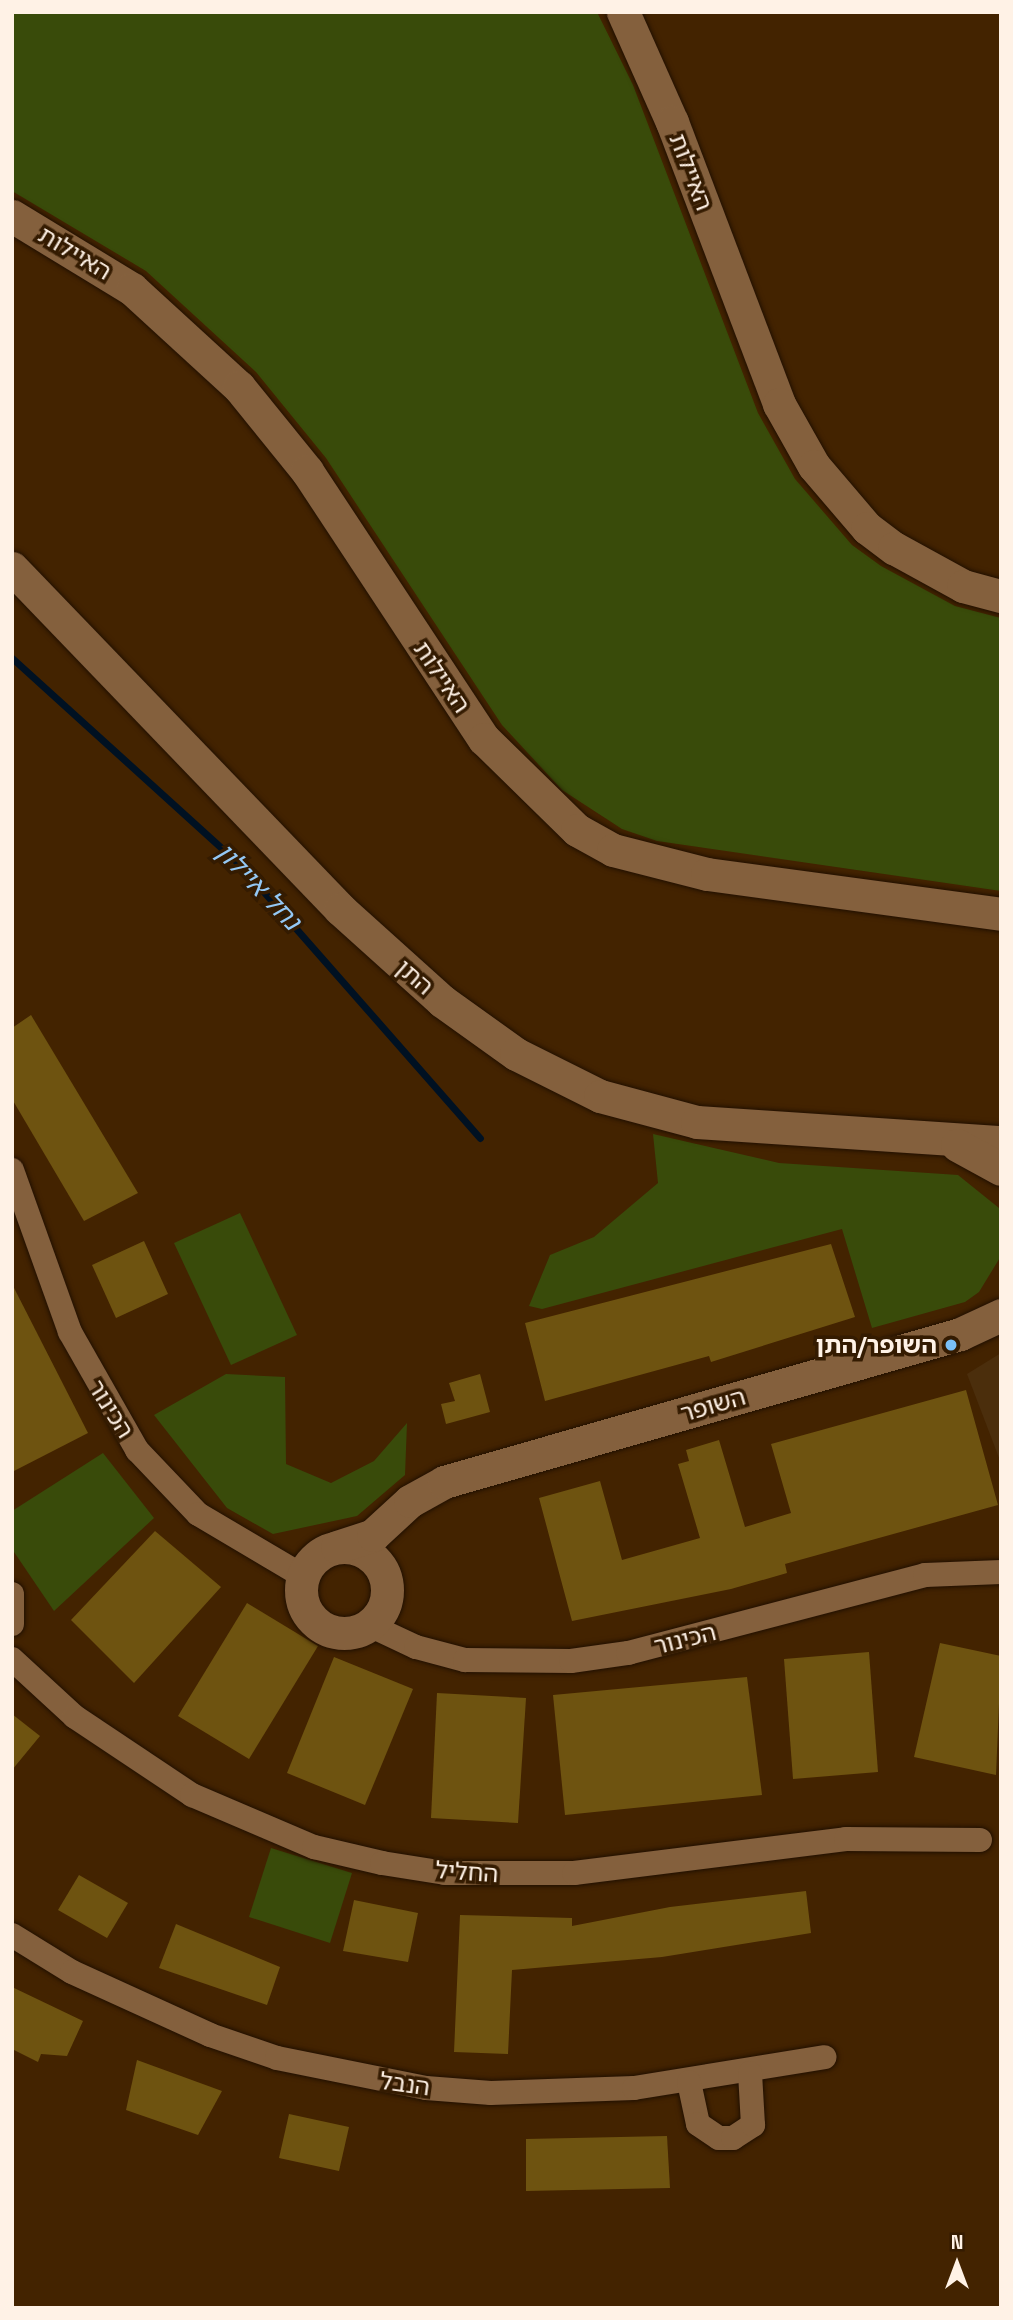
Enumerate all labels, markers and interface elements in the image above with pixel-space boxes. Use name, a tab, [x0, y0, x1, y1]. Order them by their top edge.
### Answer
street label: האיילות	[663, 129, 719, 215]
street label: האיילות	[33, 220, 117, 286]
street label: האיילות	[408, 636, 476, 718]
water label: נחל איילון	[209, 837, 307, 937]
street label: התן	[391, 953, 439, 1001]
place label: השופר/התן	[816, 1331, 937, 1359]
marker: השופר/התן	[943, 1337, 959, 1353]
street label: הכינור	[82, 1375, 140, 1443]
street label: השופר	[677, 1382, 749, 1428]
street label: הכינור	[651, 1617, 719, 1661]
street label: החליל	[435, 1855, 499, 1889]
street label: הנבל	[378, 2066, 432, 2102]
north arrow	[922, 2229, 992, 2299]
text: N	[951, 2230, 963, 2255]

